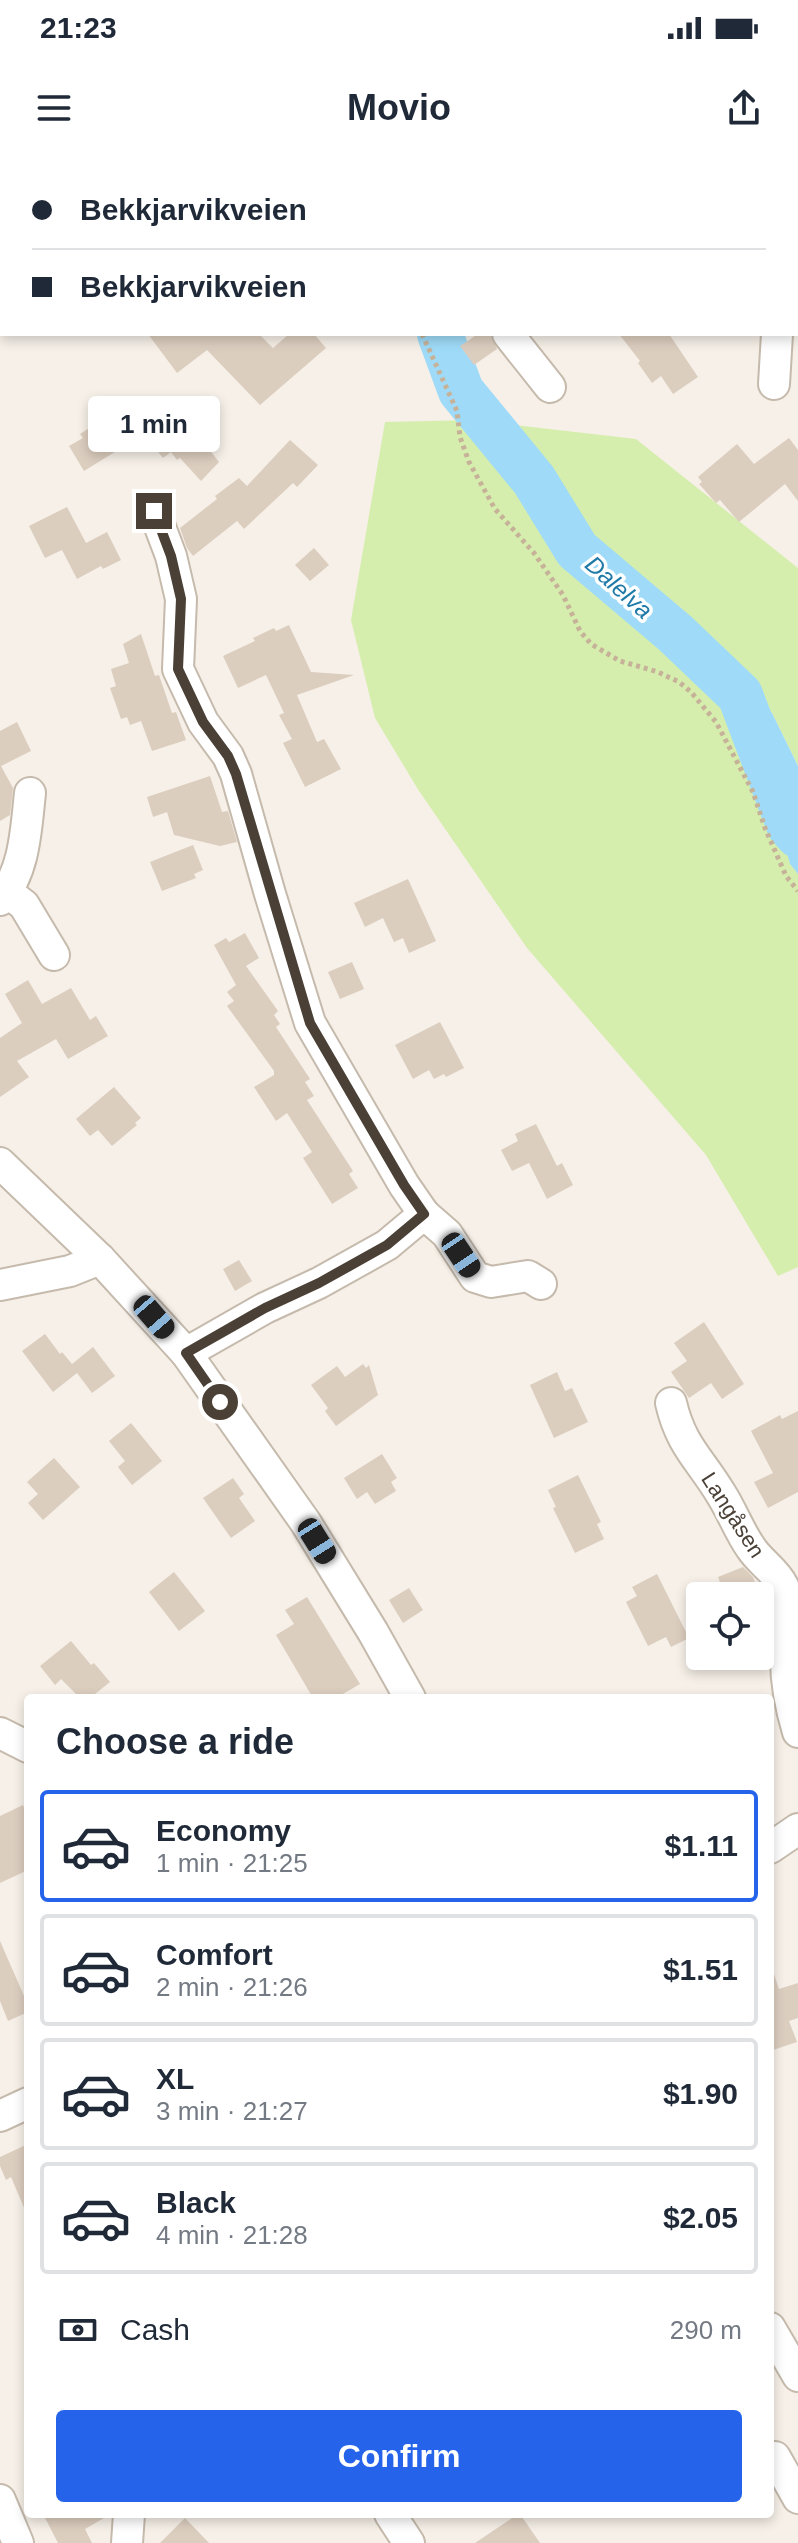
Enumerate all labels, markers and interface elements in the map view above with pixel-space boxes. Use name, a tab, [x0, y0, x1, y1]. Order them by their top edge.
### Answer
text: 21:23	[40, 11, 117, 44]
icon: menu	[32, 86, 76, 130]
icon: share	[722, 86, 766, 130]
text: Movio	[347, 87, 451, 128]
text: Bekkjarvikveien	[80, 193, 307, 226]
text: Bekkjarvikveien	[80, 270, 307, 303]
callout: 1 min	[88, 395, 220, 451]
text: 1 min	[120, 409, 188, 439]
route end	[136, 493, 172, 529]
water label: Dalelva	[580, 550, 658, 624]
car	[438, 1228, 484, 1282]
car	[129, 1291, 179, 1343]
route start	[202, 1384, 238, 1420]
street label: Langåsen	[696, 1468, 770, 1562]
car	[294, 1514, 340, 1568]
map controls	[686, 1582, 774, 1670]
button: locate	[686, 1582, 774, 1670]
text: Choose a ride	[56, 1721, 294, 1762]
icon: car	[60, 1810, 132, 1882]
text: Economy	[156, 1814, 291, 1847]
text: $1.11	[665, 1829, 738, 1862]
text: 1 min · 21:25	[156, 1848, 308, 1878]
icon: car	[60, 1934, 132, 2006]
text: Comfort	[156, 1938, 273, 1971]
text: $1.51	[663, 1953, 738, 1986]
text: 2 min · 21:26	[156, 1972, 308, 2002]
icon: car	[60, 2058, 132, 2130]
text: XL	[156, 2062, 194, 2095]
text: $1.90	[663, 2077, 738, 2110]
text: 3 min · 21:27	[156, 2096, 308, 2126]
icon: car	[60, 2182, 132, 2254]
text: Black	[156, 2186, 236, 2219]
text: $2.05	[663, 2201, 738, 2234]
text: 4 min · 21:28	[156, 2220, 308, 2250]
icon: cash	[56, 2308, 100, 2352]
text: Cash	[120, 2313, 190, 2346]
text: 290 m	[670, 2315, 742, 2345]
button: Confirm	[56, 2410, 742, 2502]

